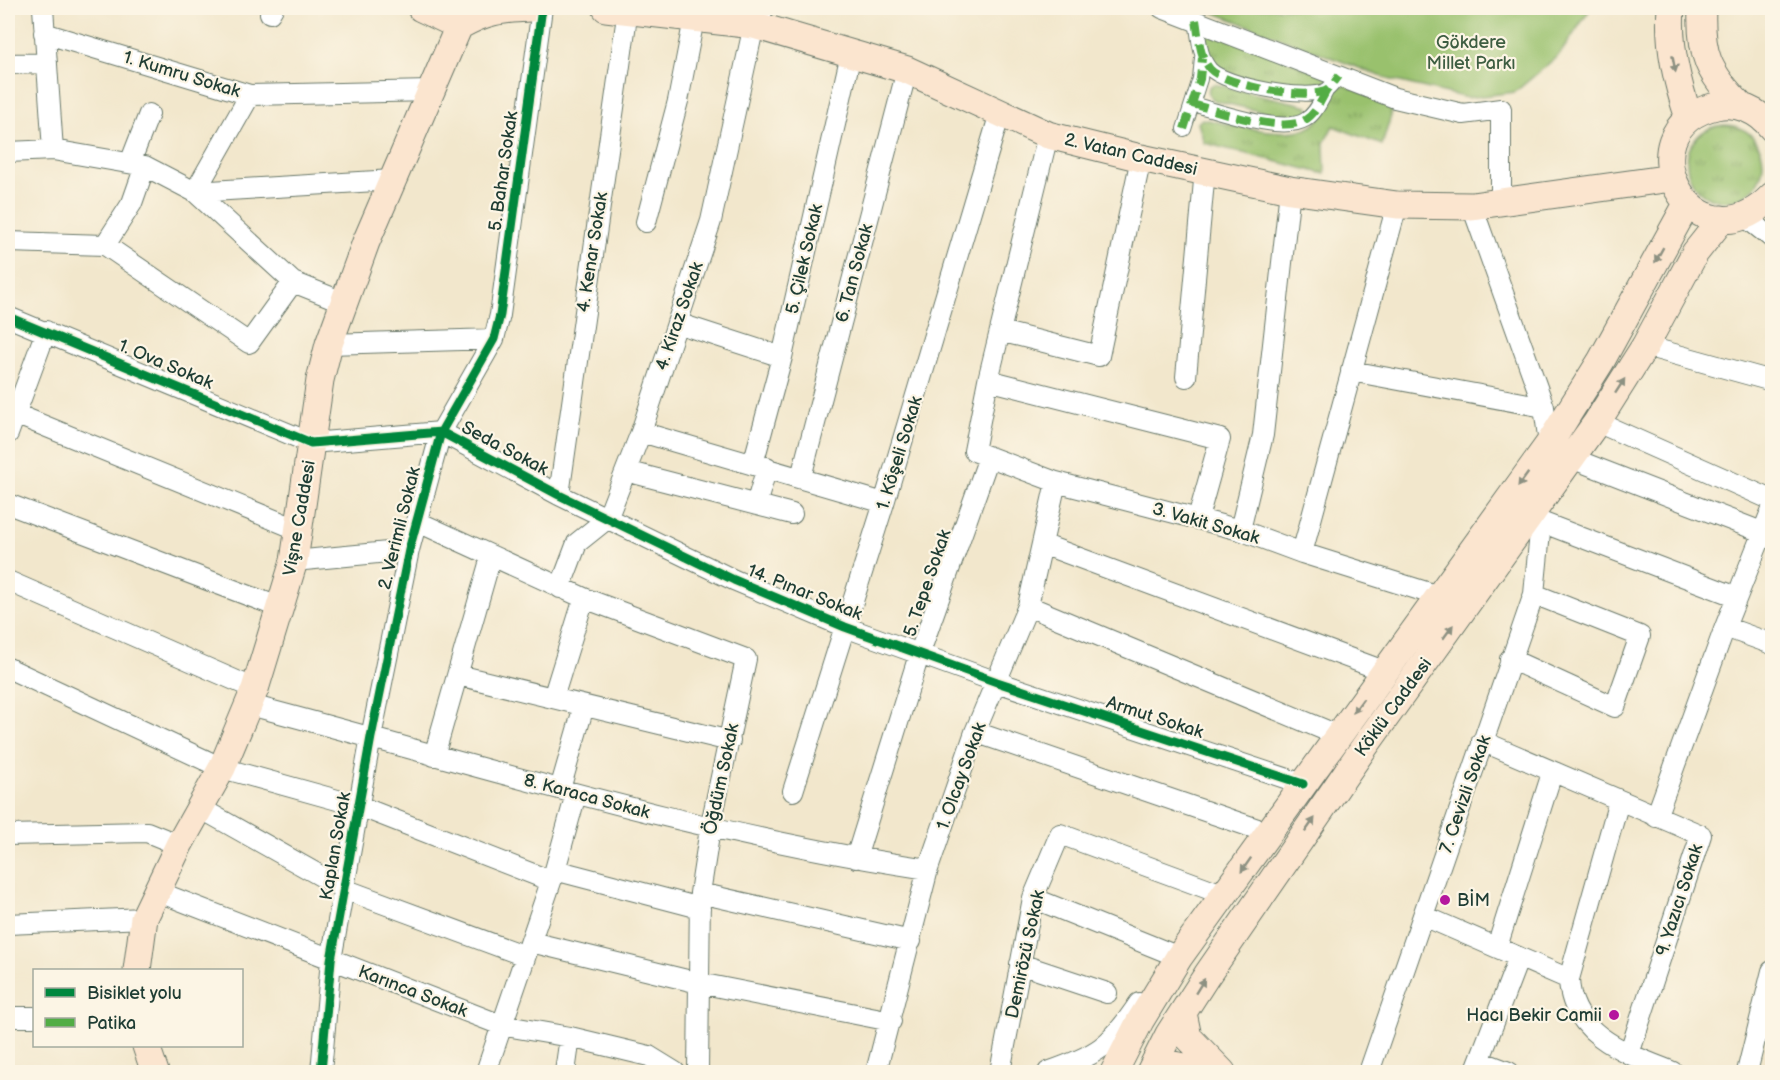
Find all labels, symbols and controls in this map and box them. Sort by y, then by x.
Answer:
park label: Gökdere Millet Parkı [1426,32,1516,74]
street label: 1. Kumru Sokak [121,47,243,102]
one-way arrow [1670,54,1679,73]
street label: 5. Bahar Sokak [485,110,522,232]
street label: 2. Vatan Caddesi [1062,129,1199,180]
street label: 4. Kenar Sokak [573,190,612,314]
street label: 5. Çilek Sokak [782,202,827,316]
street label: 6. Tan Sokak [831,221,878,325]
one-way arrow [1654,247,1664,264]
street label: 4. Kiraz Sokak [651,259,708,373]
street label: 1. Ova Sokak [115,335,216,394]
one-way arrow [1614,378,1625,394]
street label: 1. Köşeli Sokak [872,394,927,513]
street label: Seda Sokak [458,417,552,480]
street label: Vişne Caddesi [279,458,320,578]
street label: 2. Verimli Sokak [374,464,425,592]
one-way arrow [1517,472,1529,488]
street label: 3. Vakit Sokak [1150,498,1262,549]
street label: 5. Tepe Sokak [899,527,956,640]
street label: 14. Pınar Sokak [744,560,865,625]
one-way arrow [1441,624,1453,639]
street label: Köklü Caddesi [1351,654,1436,761]
street label: Armut Sokak [1104,692,1206,743]
one-way arrow [1353,698,1365,713]
street label: 1. Olcay Sokak [932,719,991,833]
street label: Öğdüm Sokak [698,721,744,837]
street label: 7. Cevizli Sokak [1435,732,1496,856]
street label: 8. Karaca Sokak [522,770,652,823]
street label: Kaplan Sokak [316,790,355,902]
one-way arrow [1304,817,1315,833]
street label: 9. Yazıcı Sokak [1651,841,1708,959]
one-way arrow [1240,857,1252,873]
street label: Demirözü Sokak [1002,888,1049,1020]
place label: BİM [1457,889,1490,911]
marker: BİM [1438,893,1452,907]
street label: Karınca Sokak [355,961,471,1022]
legend [33,969,243,1047]
one-way arrow [1195,978,1206,994]
text: Bisiklet yolu [87,983,182,1004]
place label: Hacı Bekir Camii [1466,1005,1602,1026]
marker: Hacı Bekir Camii [1607,1008,1621,1022]
text: Patika [87,1013,136,1034]

